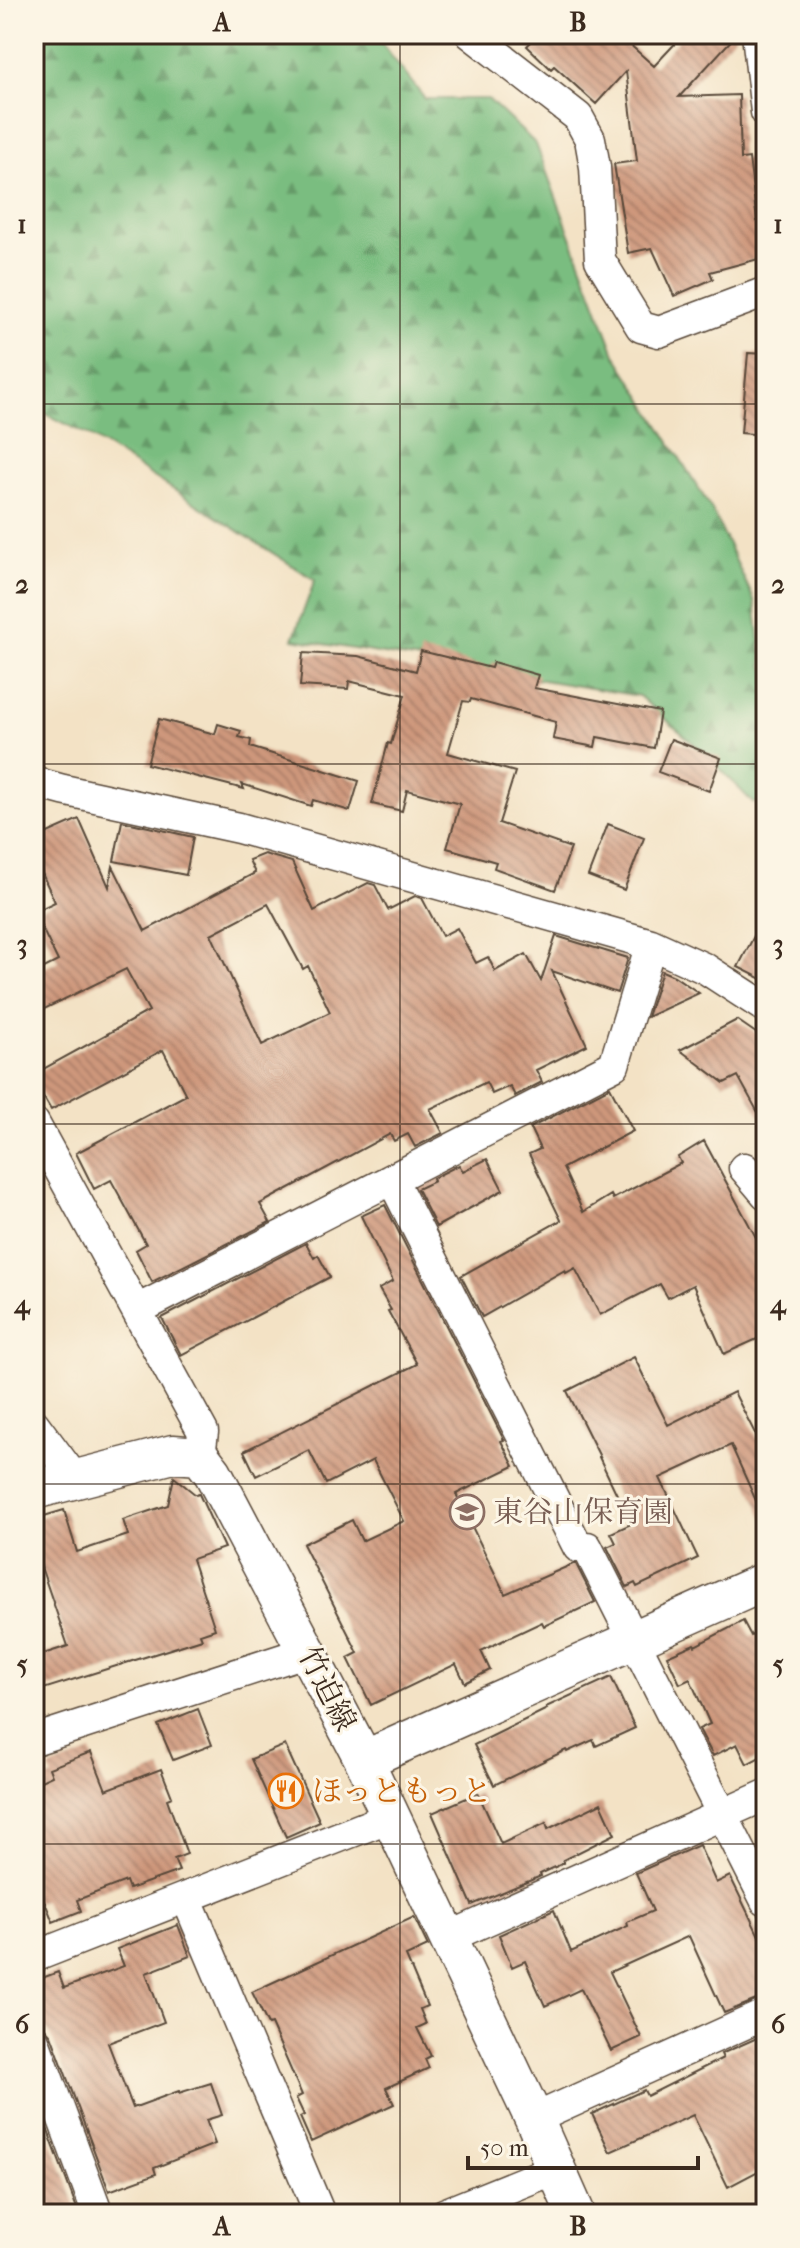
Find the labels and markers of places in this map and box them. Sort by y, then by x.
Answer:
school or university icon: 東谷山保育園 [448,1493,486,1531]
place label: 東谷山保育園 [493,1495,673,1530]
restaurant icon: ほっともっと [267,1772,305,1810]
place label: ほっともっと [312,1774,492,1809]

